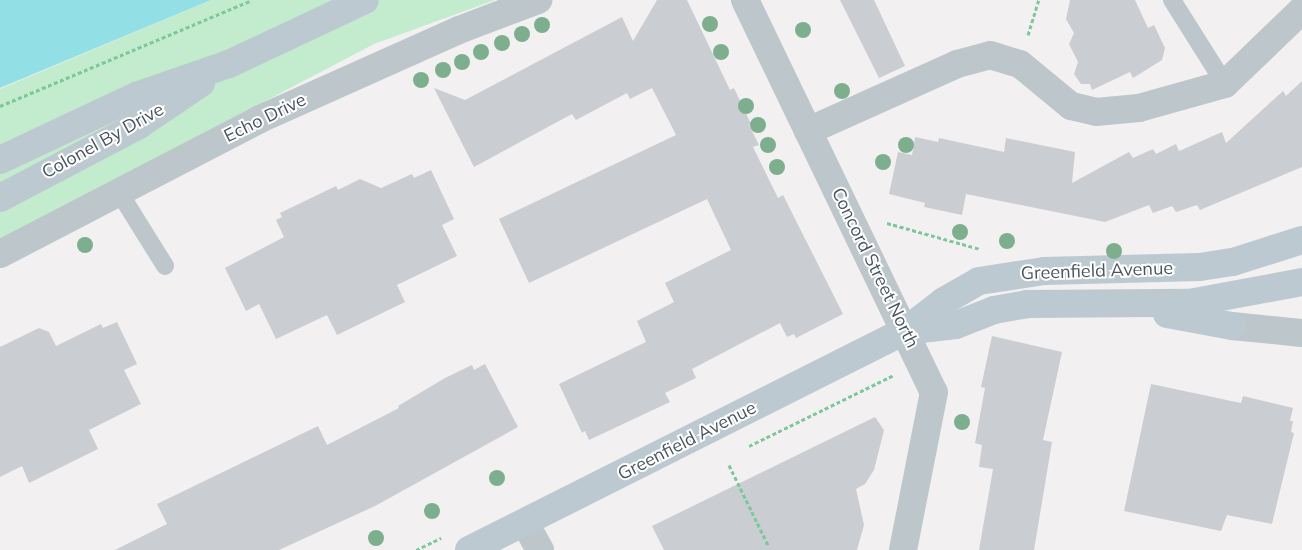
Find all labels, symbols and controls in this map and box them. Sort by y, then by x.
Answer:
street label: Echo Drive [221,89,309,147]
street label: Colonel By Drive [38,99,168,183]
street label: Concord Street North [827,184,923,352]
street label: Greenfield Avenue [1021,258,1173,284]
street label: Greenfield Avenue [614,397,760,485]

